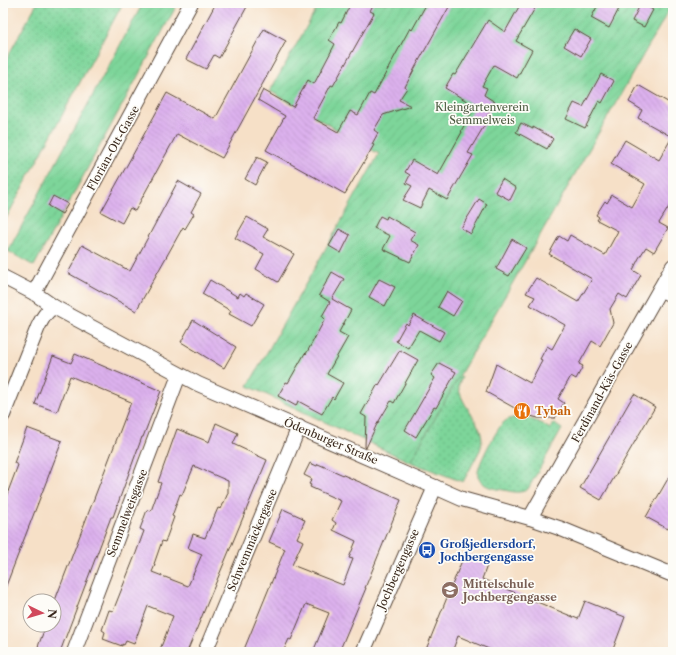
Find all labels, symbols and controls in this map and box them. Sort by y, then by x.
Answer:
park label: Kleingartenverein Semmelweis [435,100,529,127]
street label: Florian-Ott-Gasse [84,103,142,193]
street label: Ferdinand-Käs-Gasse [568,339,636,445]
restaurant icon: Tybah [512,401,532,421]
place label: Tybah [535,404,572,418]
street label: Ödenburger Straße [282,414,381,467]
street label: Semmelweisgasse [104,467,150,559]
street label: Schwemmäckergasse [224,487,280,593]
street label: Jochbergengasse [373,527,422,613]
place label: Großjedlersdorf, Jochbergengasse [438,537,535,564]
bus stop icon: Großjedlersdorf, Jochbergengasse [417,540,437,560]
place label: Mittelschule Jochbergengasse [461,577,557,604]
school or university icon: Mittelschule Jochbergengasse [440,580,460,600]
north arrow [22,593,62,633]
text: N [45,608,59,620]

